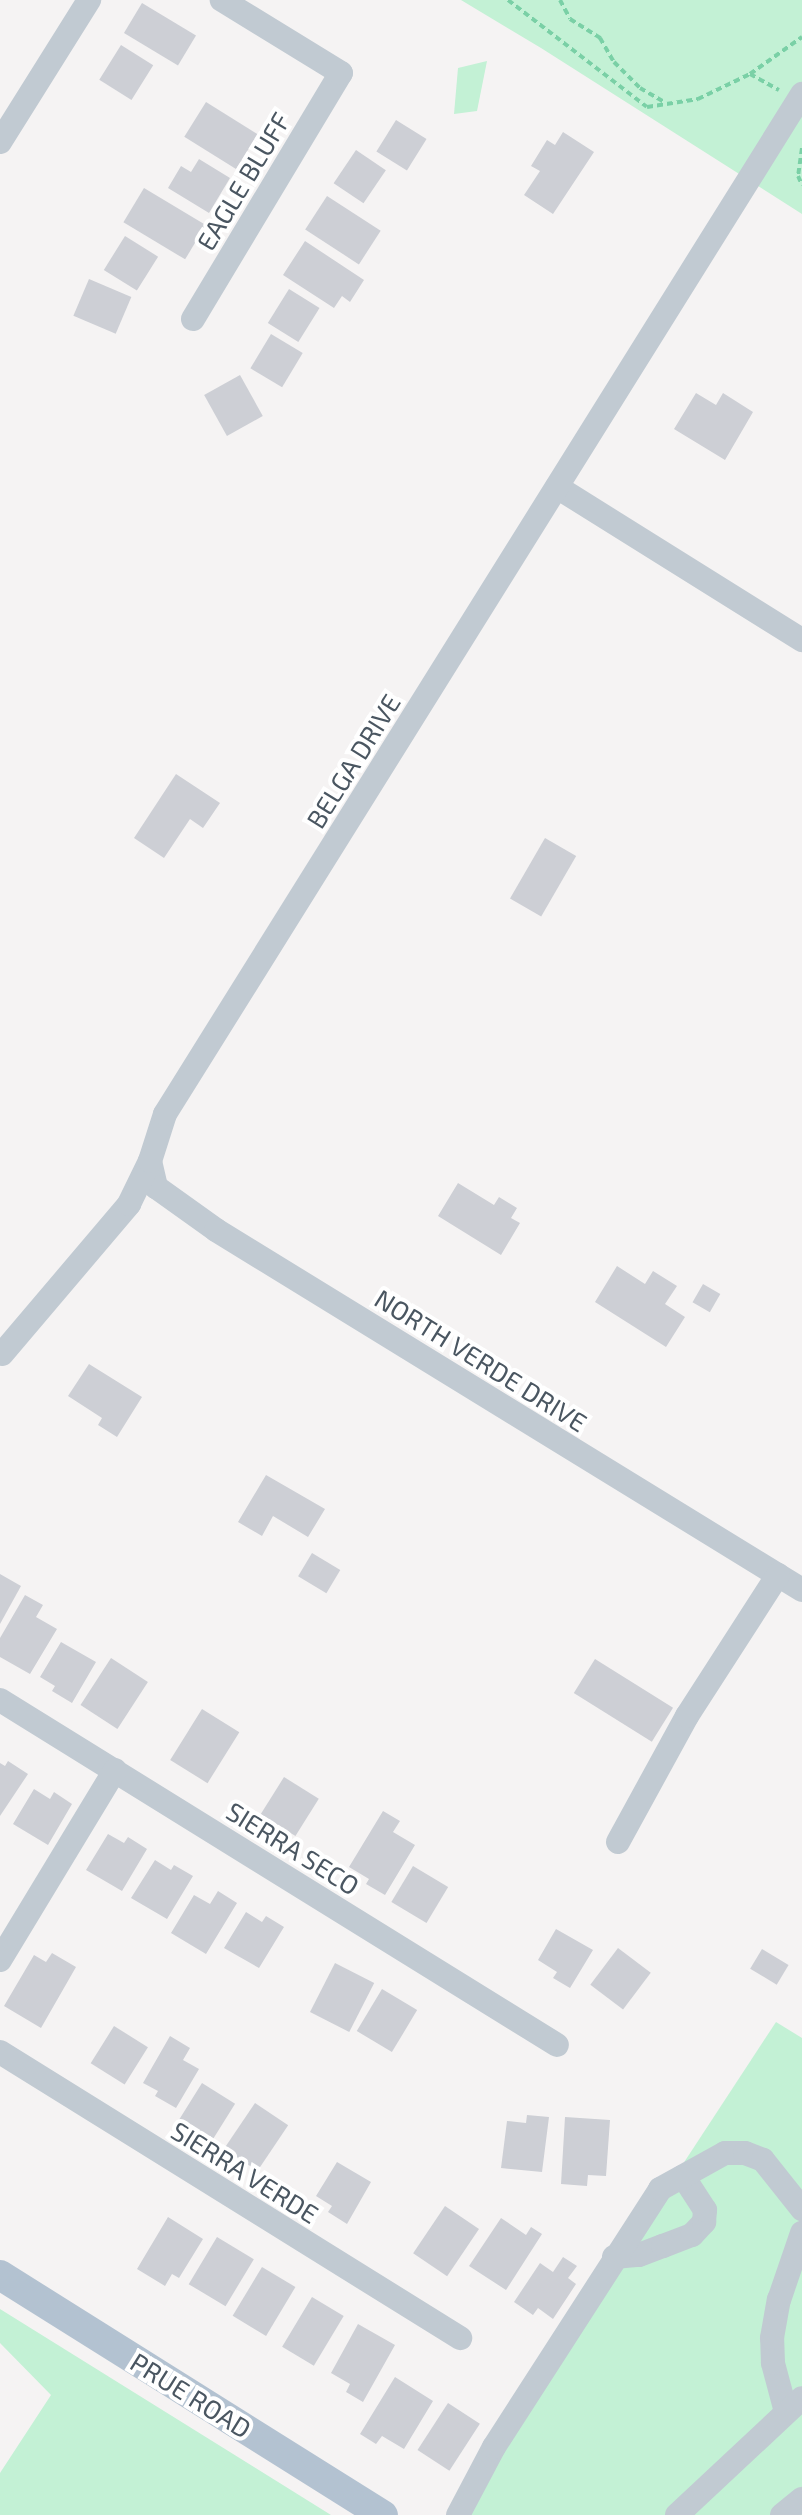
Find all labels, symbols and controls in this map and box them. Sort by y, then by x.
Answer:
street label: EAGLE BLUFF [190,107,296,255]
street label: BELGA DRIVE [299,688,407,834]
street label: NORTH VERDE DRIVE [369,1282,593,1438]
street label: SIERRA SECO [221,1795,365,1901]
street label: SIERRA VERDE [165,2114,325,2230]
street label: PRUE ROAD [125,2346,257,2444]

